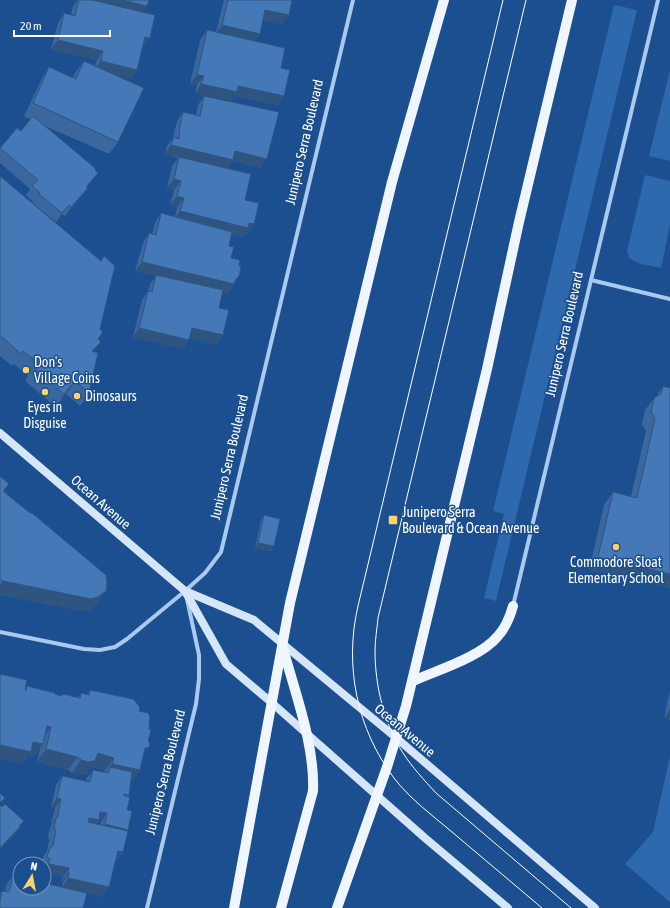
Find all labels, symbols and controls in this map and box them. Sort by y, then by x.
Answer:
scale bar [14,12,110,38]
text: 20 m [20,19,42,33]
street label: Junipero Serra Boulevard [282,78,326,206]
street label: Junipero Serra Boulevard [542,270,586,398]
place label: Don's Village Coins [34,354,100,386]
marker: Don's Village Coins [21,365,31,375]
marker: Eyes in Disguise [40,387,50,397]
place label: Dinosaurs [85,388,137,404]
marker: Dinosaurs [72,391,82,401]
street label: Junipero Serra Boulevard [207,393,251,521]
place label: Eyes in Disguise [23,399,67,431]
street label: Ocean Avenue [68,472,134,532]
place label: Junipero Serra Boulevard & Ocean Avenue [402,504,539,536]
marker: Junipero Serra Boulevard & Ocean Avenue [387,514,399,526]
marker: Commodore Sloat Elementary School [611,542,621,552]
place label: Commodore Sloat Elementary School [568,554,664,586]
street label: Ocean Avenue [372,700,438,760]
street label: Junipero Serra Boulevard [142,708,188,836]
north arrow [12,856,52,896]
text: N [30,860,38,873]

